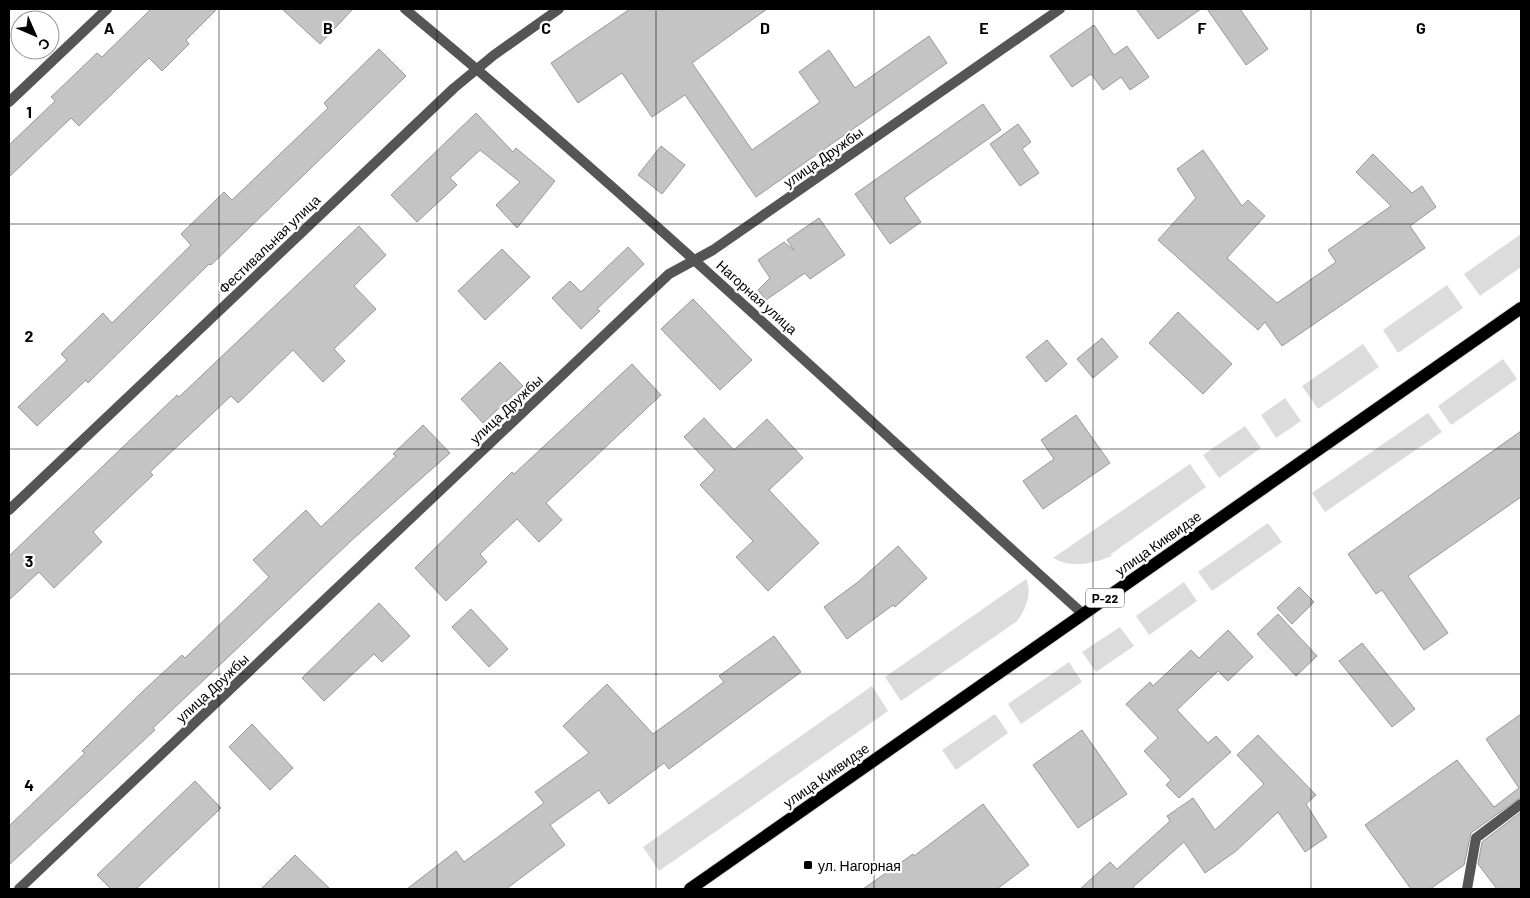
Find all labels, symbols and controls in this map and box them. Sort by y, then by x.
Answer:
north arrow [10,10,60,60]
text: A [104,18,115,37]
text: B [323,18,333,37]
text: C [541,18,551,37]
text: D [760,18,770,37]
text: E [979,18,989,37]
text: F [1198,18,1207,37]
text: G [1416,18,1426,37]
text: С [35,35,54,54]
text: 1 [26,102,32,121]
street label: улица Дружбы [780,123,866,191]
street label: Фестивальная улица [215,191,323,297]
street label: Нагорная улица [713,256,801,338]
text: 2 [25,326,34,345]
street label: улица Дружбы [466,371,546,447]
street label: улица Киквидзе [1112,507,1204,579]
text: 3 [25,551,33,570]
road number: Р-22 [1086,588,1124,608]
street label: улица Дружбы [172,650,252,726]
street label: улица Киквидзе [780,739,872,811]
text: 4 [24,775,34,794]
place label: ул. Нагорная [818,857,901,874]
marker: ул. Нагорная [802,859,814,871]

